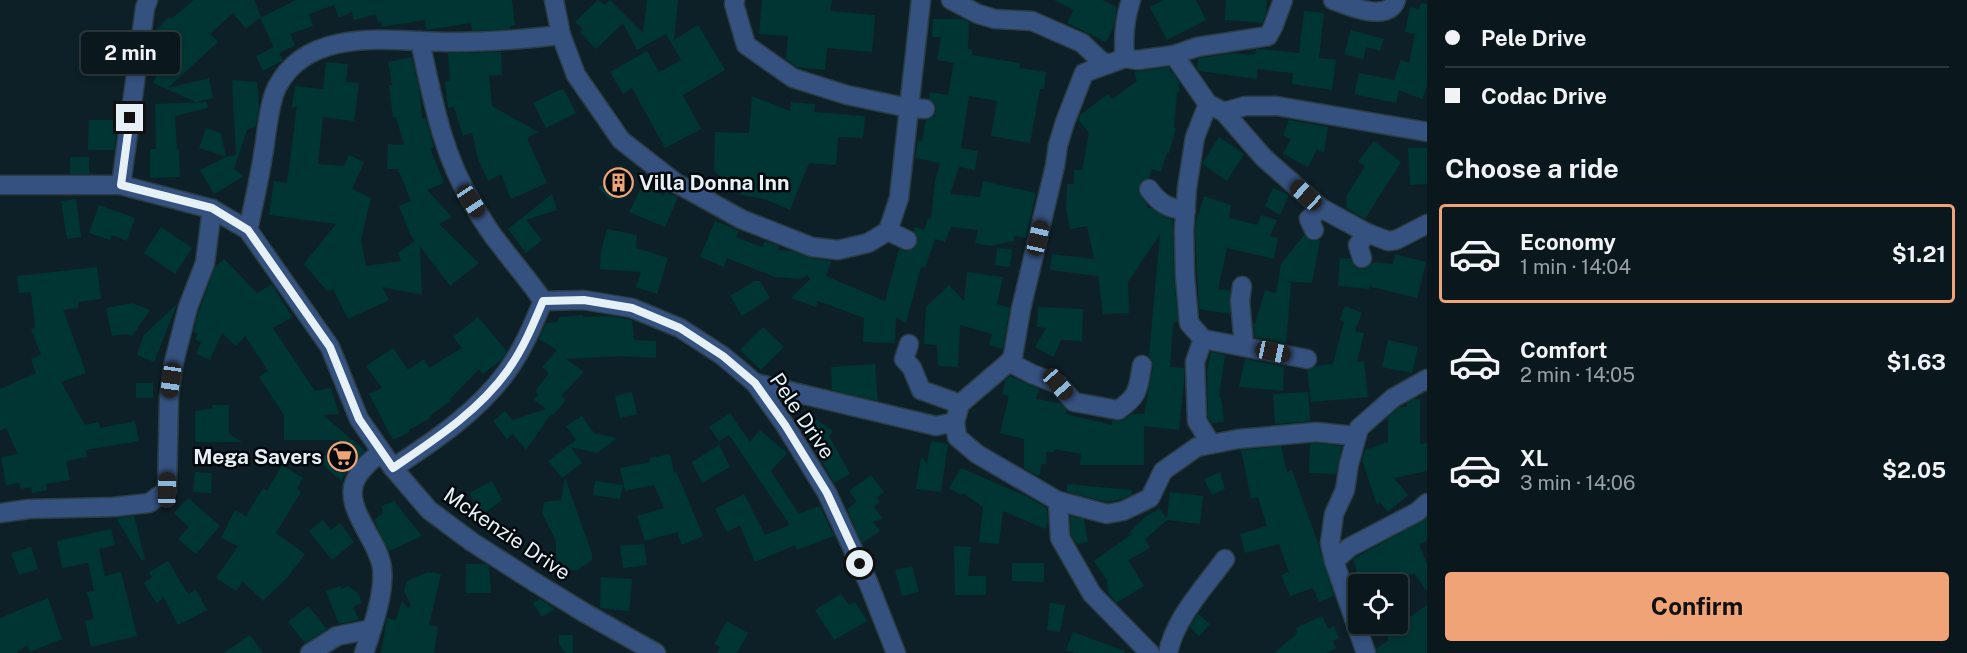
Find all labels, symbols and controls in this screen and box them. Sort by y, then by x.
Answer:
text: Pele Drive [1481,25,1586,51]
callout: 2 min [80,31,180,73]
text: 2 min [104,41,157,65]
text: Codac Drive [1481,83,1607,109]
route end [116,104,143,131]
text: Choose a ride [1445,152,1619,184]
building icon: Villa Donna Inn [602,167,634,199]
place label: Villa Donna Inn [639,170,790,195]
car [1287,176,1325,214]
car [453,181,489,221]
car [1025,218,1051,258]
icon: car [1448,227,1502,281]
text: Economy [1520,229,1616,255]
text: $1.21 [1892,241,1946,267]
text: 1 min · 14:04 [1520,255,1631,279]
icon: car [1448,335,1502,389]
text: Comfort [1520,337,1607,363]
car [1254,339,1292,365]
text: $1.63 [1887,349,1946,375]
car [160,361,182,399]
text: 2 min · 14:05 [1520,363,1635,387]
car [1039,365,1077,403]
street label: Pele Drive [765,368,840,463]
supermarket icon: Mega Savers [327,441,359,473]
icon: car [1448,443,1502,497]
place label: Mega Savers [193,444,322,469]
text: XL [1520,445,1548,471]
text: $2.05 [1882,457,1946,483]
text: 3 min · 14:06 [1520,471,1635,495]
car [158,472,176,508]
street label: Mckenzie Drive [439,482,575,585]
route start [846,550,873,577]
button: Confirm [1445,572,1949,641]
map controls [1348,574,1408,634]
button: locate [1348,574,1408,634]

